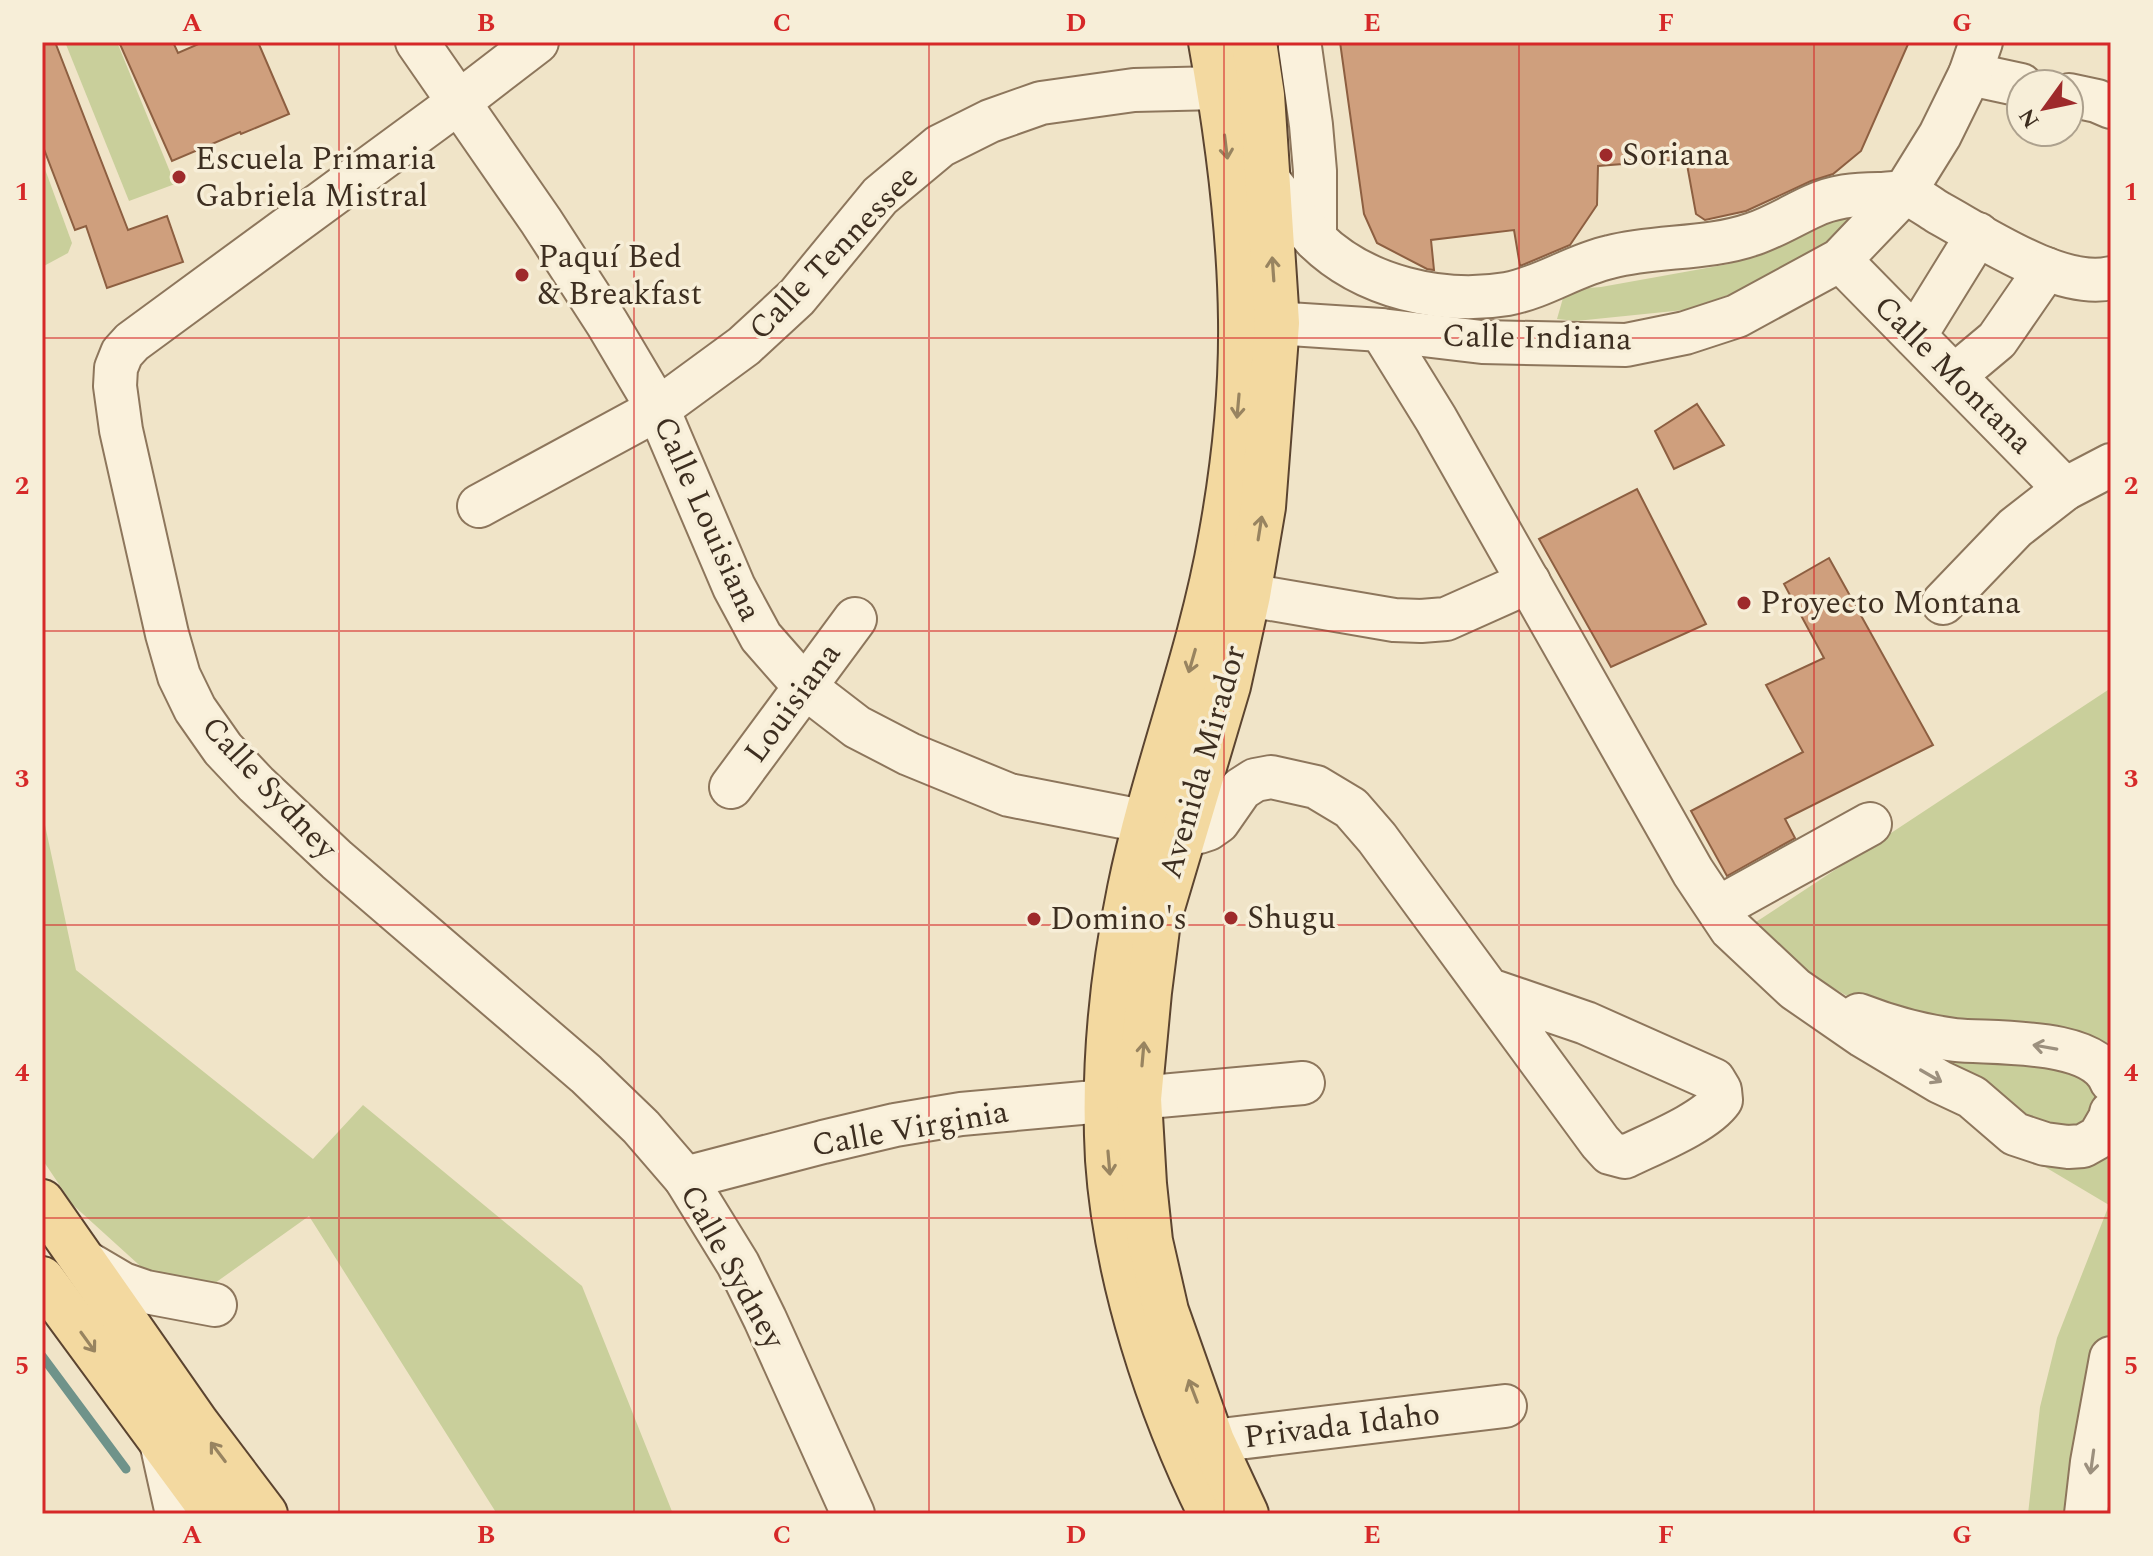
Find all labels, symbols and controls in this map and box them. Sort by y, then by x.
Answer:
text: A [182,3,202,43]
text: B [477,3,495,43]
text: C [773,3,791,43]
text: D [1066,3,1086,43]
text: E [1363,3,1381,43]
text: F [1658,3,1674,43]
text: G [1952,3,1972,43]
north arrow [2005,68,2085,148]
text: N [2011,102,2048,135]
place label: Soriana [1622,131,1730,180]
one-way arrow [1219,134,1234,159]
place label: Escuela Primaria Gabriela Mistral [195,135,436,221]
marker: Soriana [1597,146,1615,164]
street label: Calle Tennessee [737,154,931,352]
marker: Escuela Primaria Gabriela Mistral [170,168,188,186]
text: 1 [15,172,29,212]
text: 1 [2124,172,2138,212]
place label: Paquí Bed & Breakfast [538,233,702,319]
one-way arrow [1265,256,1280,283]
marker: Paquí Bed & Breakfast [513,266,531,284]
street label: Calle Montana [1862,284,2044,466]
street label: Calle Indiana [1442,312,1633,364]
one-way arrow [1230,392,1245,419]
street label: Calle Louisiana [640,408,774,630]
text: 2 [15,466,29,506]
text: 2 [2124,466,2138,506]
one-way arrow [1253,516,1268,542]
place label: Proyecto Montana [1760,579,2021,628]
marker: Proyecto Montana [1735,594,1753,612]
street label: Louisiana [732,632,854,774]
street label: Avenida Mirador [1146,639,1260,885]
one-way arrow [1183,648,1198,674]
street label: Calle Sydney [189,705,350,872]
text: 3 [15,759,29,799]
text: 3 [2124,759,2138,799]
place label: Shugu [1247,894,1336,943]
place label: Domino's [1050,895,1187,944]
marker: Shugu [1222,909,1240,927]
marker: Domino's [1025,910,1043,928]
one-way arrow [2033,1039,2059,1054]
one-way arrow [1136,1041,1151,1068]
text: 4 [15,1053,30,1093]
text: 4 [2124,1053,2139,1093]
one-way arrow [1919,1068,1942,1084]
street label: Calle Virginia [808,1088,1013,1170]
one-way arrow [1102,1150,1117,1176]
street label: Calle Sydney [667,1176,798,1360]
one-way arrow [79,1331,96,1352]
text: 5 [15,1346,29,1386]
text: 5 [2124,1346,2138,1386]
one-way arrow [1185,1379,1199,1404]
street label: Privada Idaho [1241,1390,1443,1462]
one-way arrow [209,1442,226,1463]
one-way arrow [2084,1449,2099,1474]
text: A [182,1515,202,1555]
text: B [477,1515,495,1555]
text: C [773,1515,791,1555]
text: D [1066,1515,1086,1555]
text: E [1363,1515,1381,1555]
text: F [1658,1515,1674,1555]
text: G [1952,1515,1972,1555]

